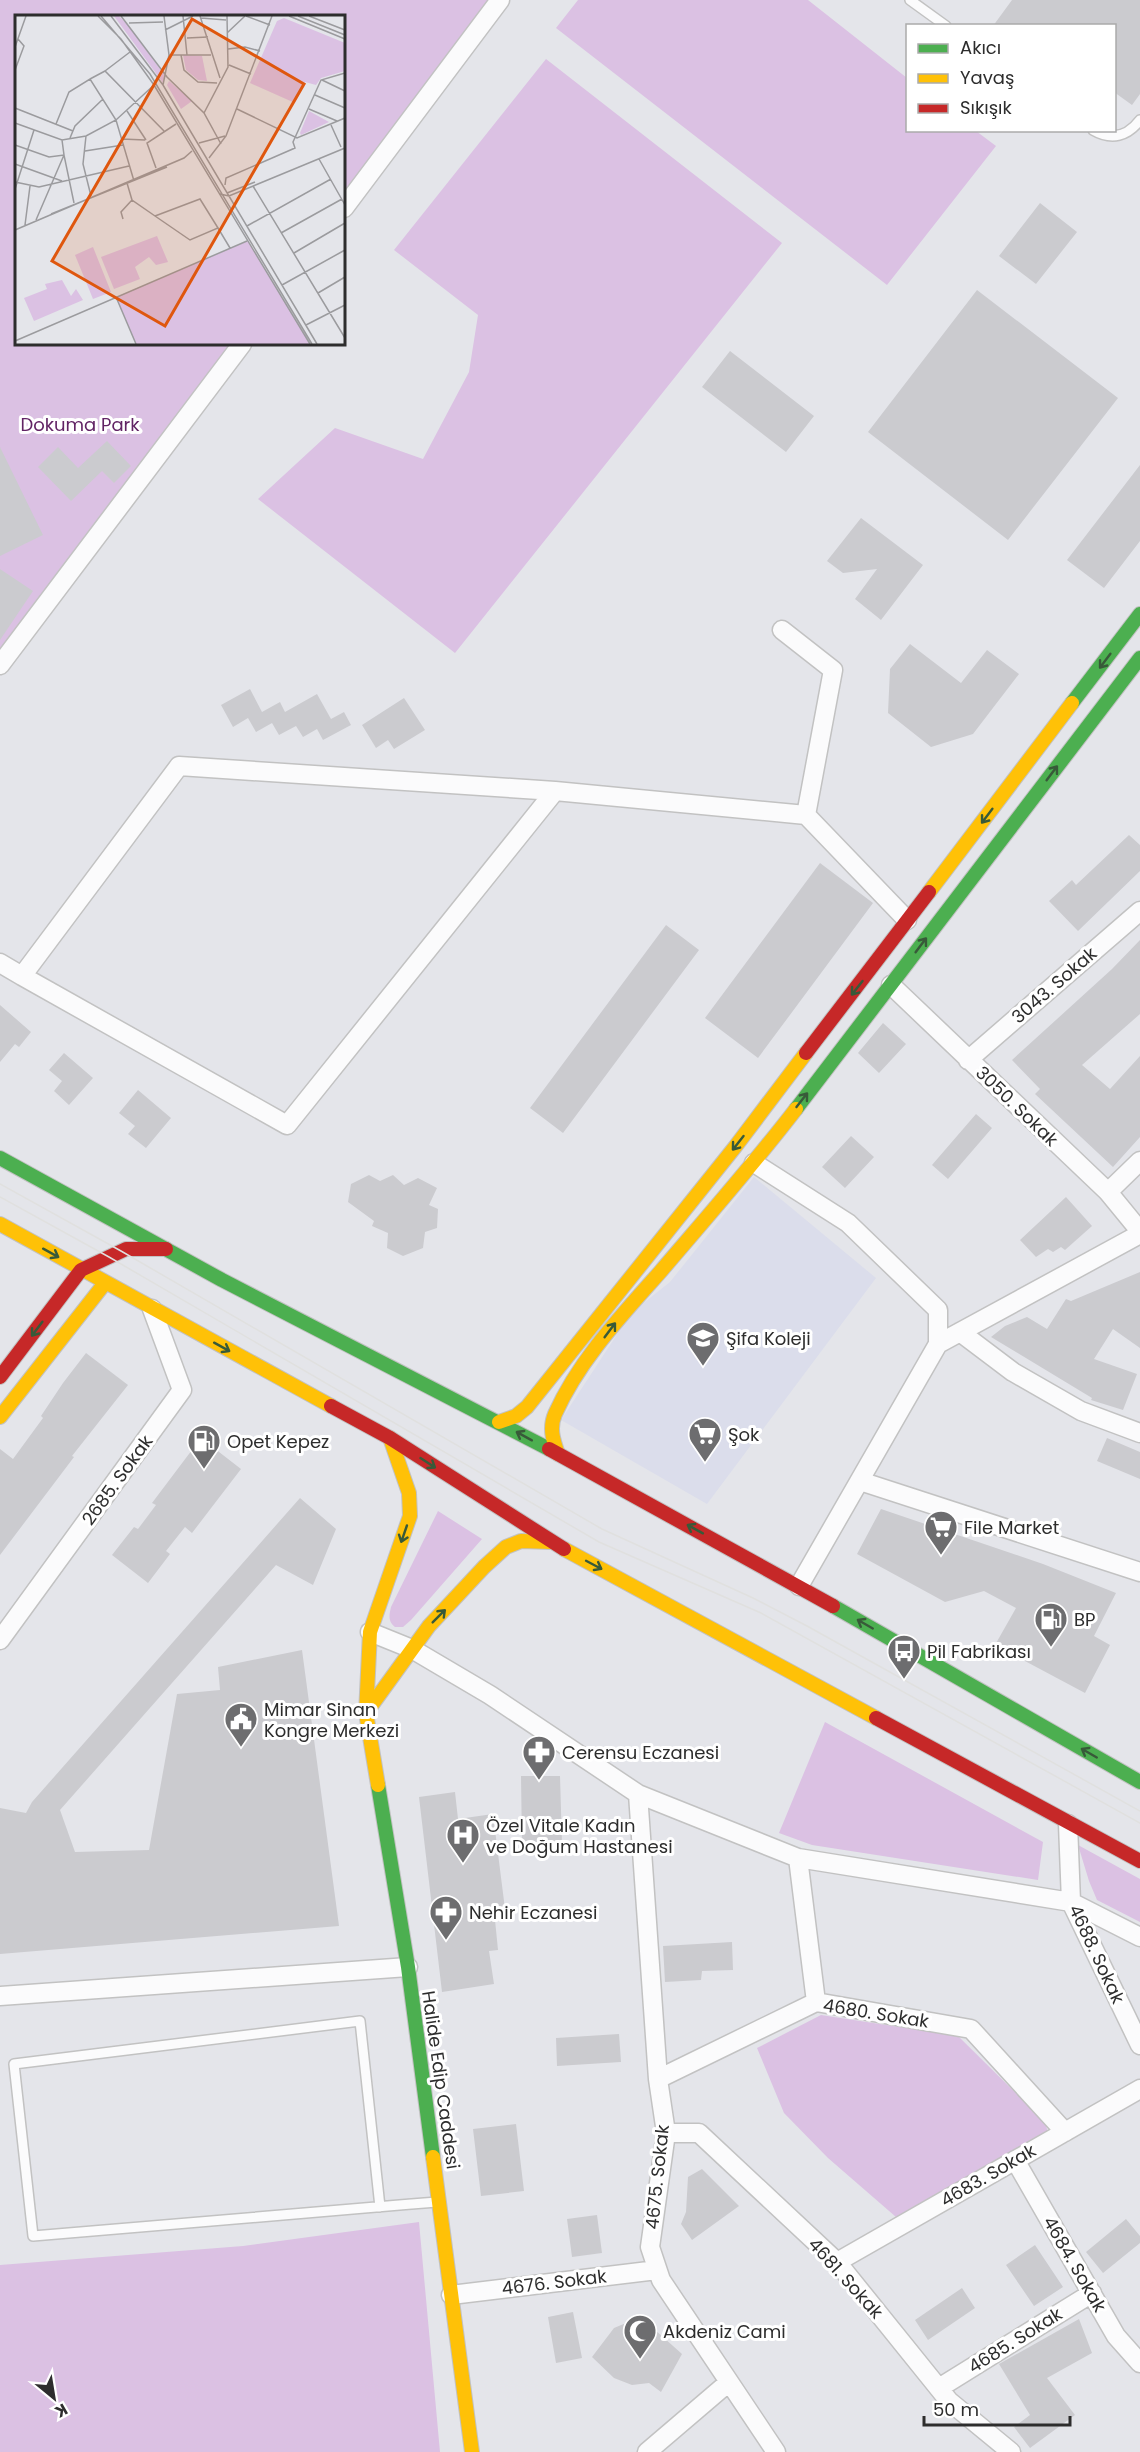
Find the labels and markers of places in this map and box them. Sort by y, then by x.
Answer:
school or university icon: Şifa Koleji [685,1320,721,1367]
place label: Şifa Koleji [726,1326,811,1351]
supermarket icon: Şok [687,1416,723,1463]
place label: Şok [728,1422,760,1447]
fuel station icon: Opet Kepez [186,1423,222,1470]
place label: Opet Kepez [227,1429,329,1454]
supermarket icon: File Market [923,1509,959,1556]
place label: File Market [964,1515,1059,1540]
fuel station icon: BP [1033,1601,1069,1648]
place label: BP [1074,1607,1095,1632]
bus stop icon: Pil Fabrikası [886,1633,922,1680]
place label: Pil Fabrikası [927,1639,1031,1664]
place label: Mimar Sinan Kongre Merkezi [264,1697,399,1743]
public building icon: Mimar Sinan Kongre Merkezi [223,1701,259,1748]
pharmacy icon: Cerensu Eczanesi [521,1734,557,1781]
place label: Cerensu Eczanesi [562,1740,719,1765]
place label: Özel Vitale Kadın ve Doğum Hastanesi [486,1813,673,1859]
hospital icon: Özel Vitale Kadın ve Doğum Hastanesi [445,1817,481,1864]
pharmacy icon: Nehir Eczanesi [428,1894,464,1941]
place label: Nehir Eczanesi [469,1900,597,1925]
mosque icon: Akdeniz Cami [622,2313,658,2360]
place label: Akdeniz Cami [663,2319,786,2344]

